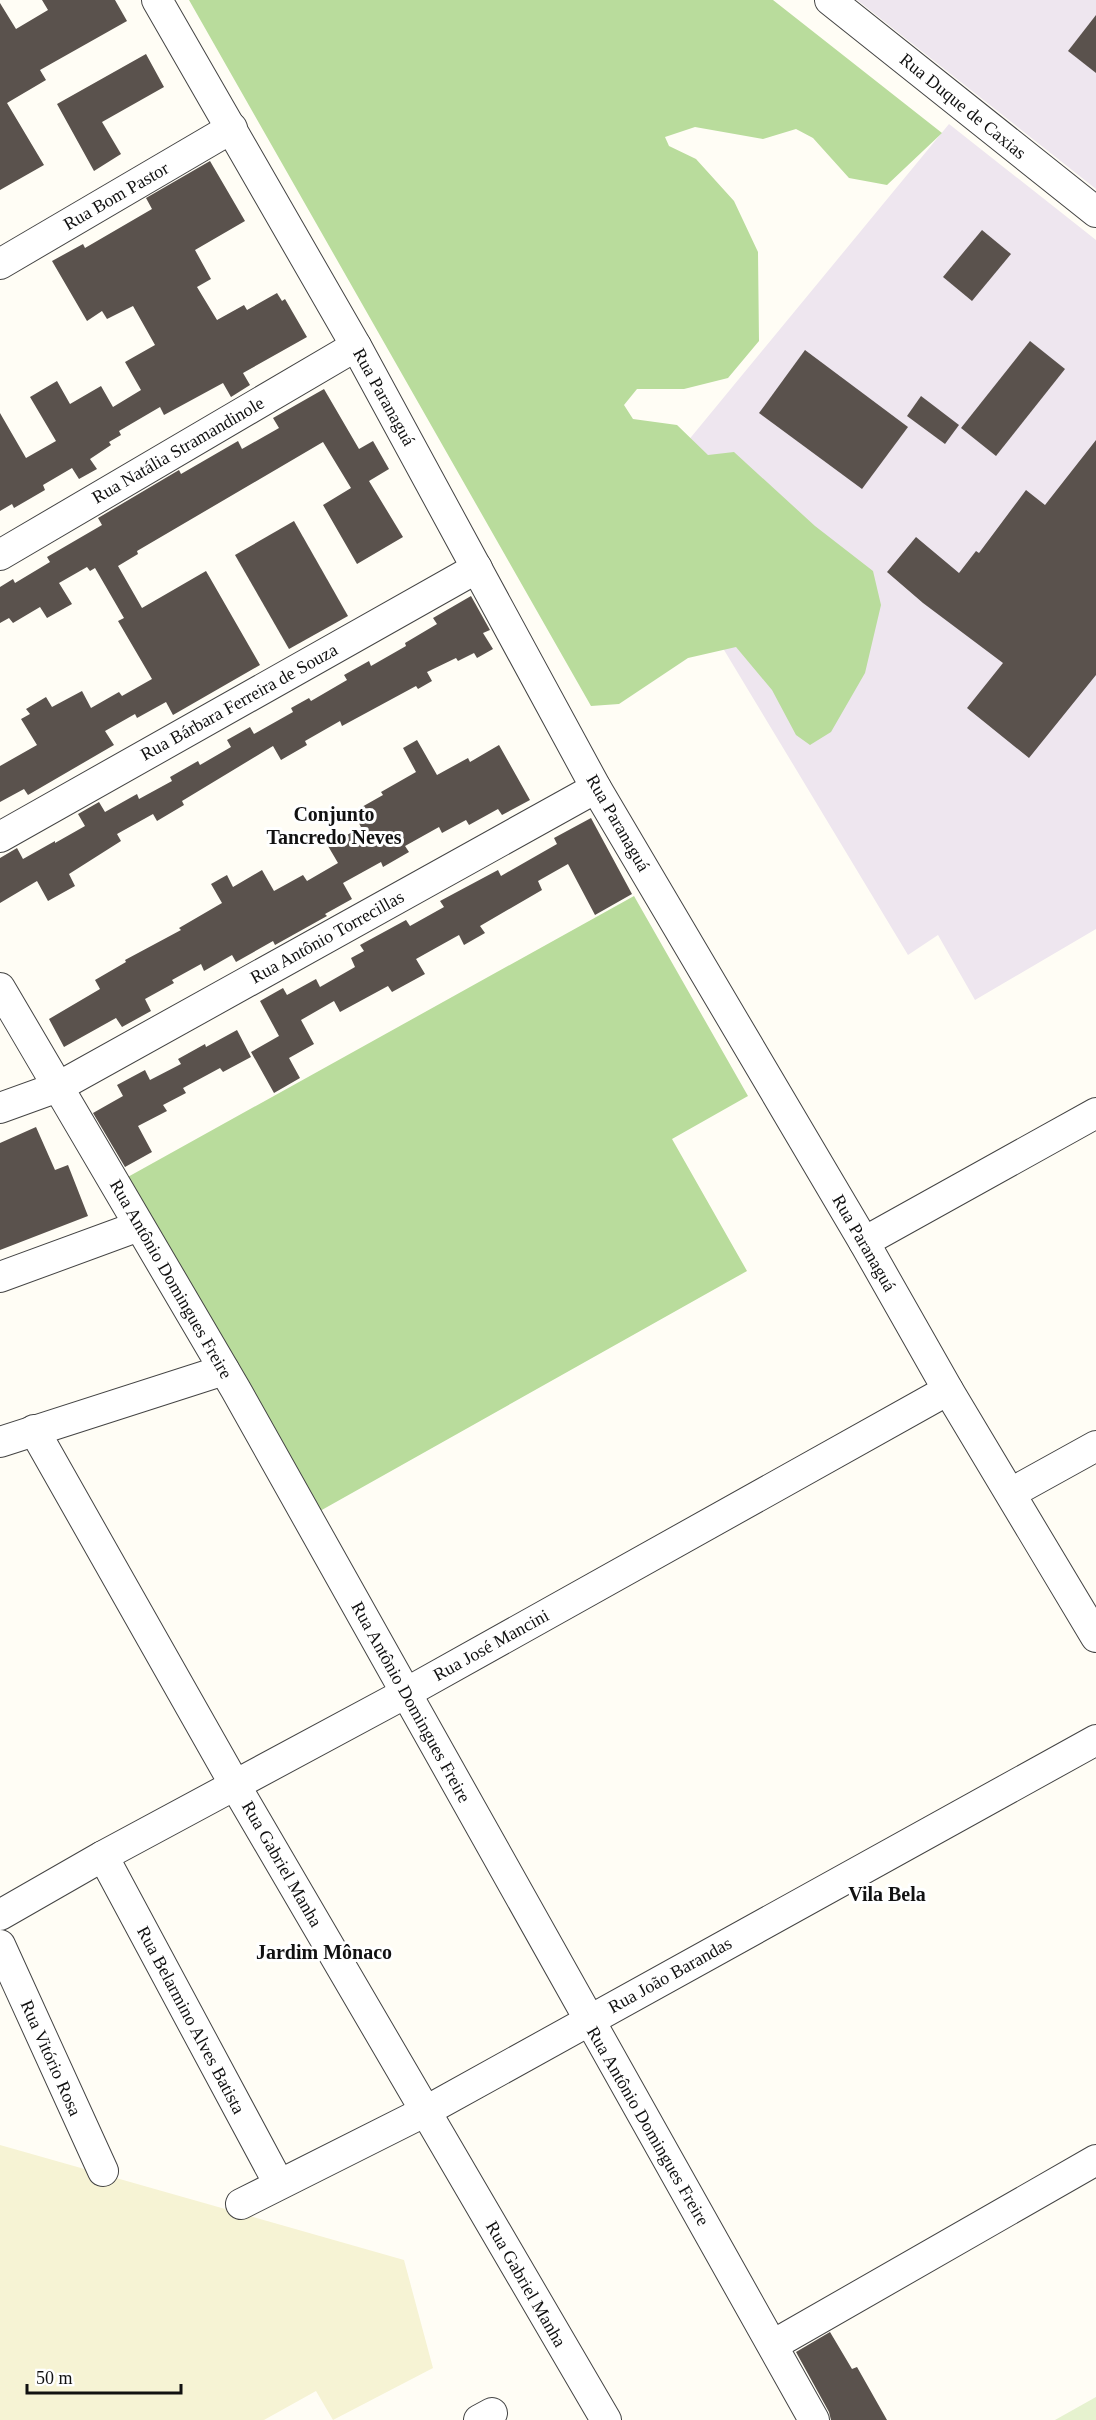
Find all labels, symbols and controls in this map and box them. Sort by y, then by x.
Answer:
street label: Rua Duque de Caxias [896,49,1030,163]
street label: Rua Bom Pastor [60,158,172,234]
street label: Rua Paranaguá [349,345,419,449]
street label: Rua Natália Stramandinole [89,393,267,507]
street label: Rua Bárbara Ferreira de Souza [137,639,341,765]
street label: Rua Paranaguá [582,771,654,875]
district label: Conjunto Tancredo Neves [267,803,402,848]
street label: Rua Antônio Torrecillas [247,886,407,988]
street label: Rua Antônio Domingues Freire [106,1176,236,1382]
street label: Rua Paranaguá [828,1191,900,1295]
street label: Rua Antônio Domingues Freire [347,1598,475,1806]
street label: Rua José Mancini [430,1605,552,1685]
street label: Rua Gabriel Manha [238,1798,326,1930]
district label: Vila Bela [848,1883,926,1905]
street label: Rua Belarmino Alves Batista [133,1923,249,2117]
street label: Rua João Barandas [605,1933,735,2017]
district label: Jardim Mônaco [256,1941,392,1963]
street label: Rua Vitório Rosa [17,1997,85,2119]
street label: Rua Antônio Domingues Freire [583,2023,713,2229]
street label: Rua Gabriel Manha [482,2218,570,2350]
scale bar [27,2357,182,2395]
text: 50 m [36,2368,73,2388]

